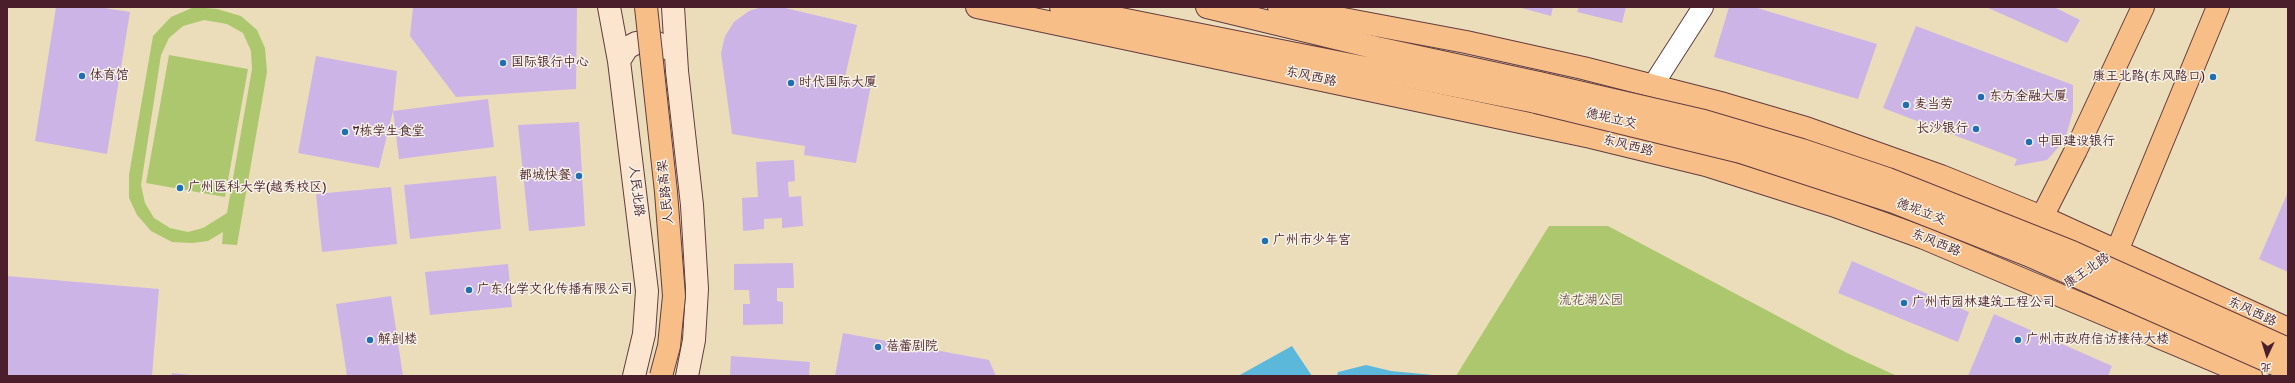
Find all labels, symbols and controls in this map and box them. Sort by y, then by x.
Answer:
place label: 国际银行中心 [511,55,589,71]
marker: 国际银行中心 [498,58,508,68]
street label: 东风西路 [1284,64,1338,90]
place label: 体育馆 [90,68,129,84]
place label: 康王北路(东风路口) [2093,69,2205,85]
marker: 体育馆 [77,71,87,81]
marker: 康王北路(东风路口) [2208,72,2218,82]
place label: 时代国际大厦 [799,75,877,91]
marker: 时代国际大厦 [786,78,796,88]
place label: 东方金融大厦 [1989,89,2067,105]
marker: 东方金融大厦 [1976,92,1986,102]
place label: 麦当劳 [1914,97,1953,113]
marker: 麦当劳 [1901,100,1911,110]
street label: 德坭立交 [1584,106,1638,132]
place label: 长沙银行 [1916,121,1968,137]
place label: 7栋学生食堂 [353,124,424,140]
marker: 长沙银行 [1971,124,1981,134]
marker: 7栋学生食堂 [340,127,350,137]
street label: 东风西路 [1601,132,1655,160]
place label: 中国建设银行 [2037,134,2115,150]
marker: 中国建设银行 [2024,137,2034,147]
street label: 人民路高架 [655,159,677,225]
street label: 人民北路 [625,164,647,218]
place label: 都城快餐 [519,168,571,184]
marker: 都城快餐 [574,171,584,181]
place label: 广州医科大学(越秀校区) [188,180,326,196]
marker: 广州医科大学(越秀校区) [175,183,185,193]
street label: 德坭立交 [1894,195,1948,229]
street label: 东风西路 [1909,226,1963,260]
place label: 广州市少年宫 [1273,233,1351,249]
marker: 广州市少年宫 [1260,236,1270,246]
street label: 康王北路 [2061,250,2113,292]
place label: 广东化学文化传播有限公司 [477,282,633,298]
marker: 广东化学文化传播有限公司 [464,285,474,295]
park label: 流花湖公园 [1559,293,1623,309]
street label: 东风西路 [2225,294,2279,330]
place label: 广州市园林建筑工程公司 [1912,295,2055,311]
marker: 广州市园林建筑工程公司 [1899,298,1909,308]
place label: 解剖楼 [378,332,417,348]
place label: 广州市政府信访接待大楼 [2026,332,2169,348]
marker: 解剖楼 [365,335,375,345]
marker: 广州市政府信访接待大楼 [2013,335,2023,345]
north arrow [2247,335,2287,375]
place label: 蓓蕾剧院 [886,339,938,355]
marker: 蓓蕾剧院 [873,342,883,352]
text: 北 [2260,361,2272,374]

